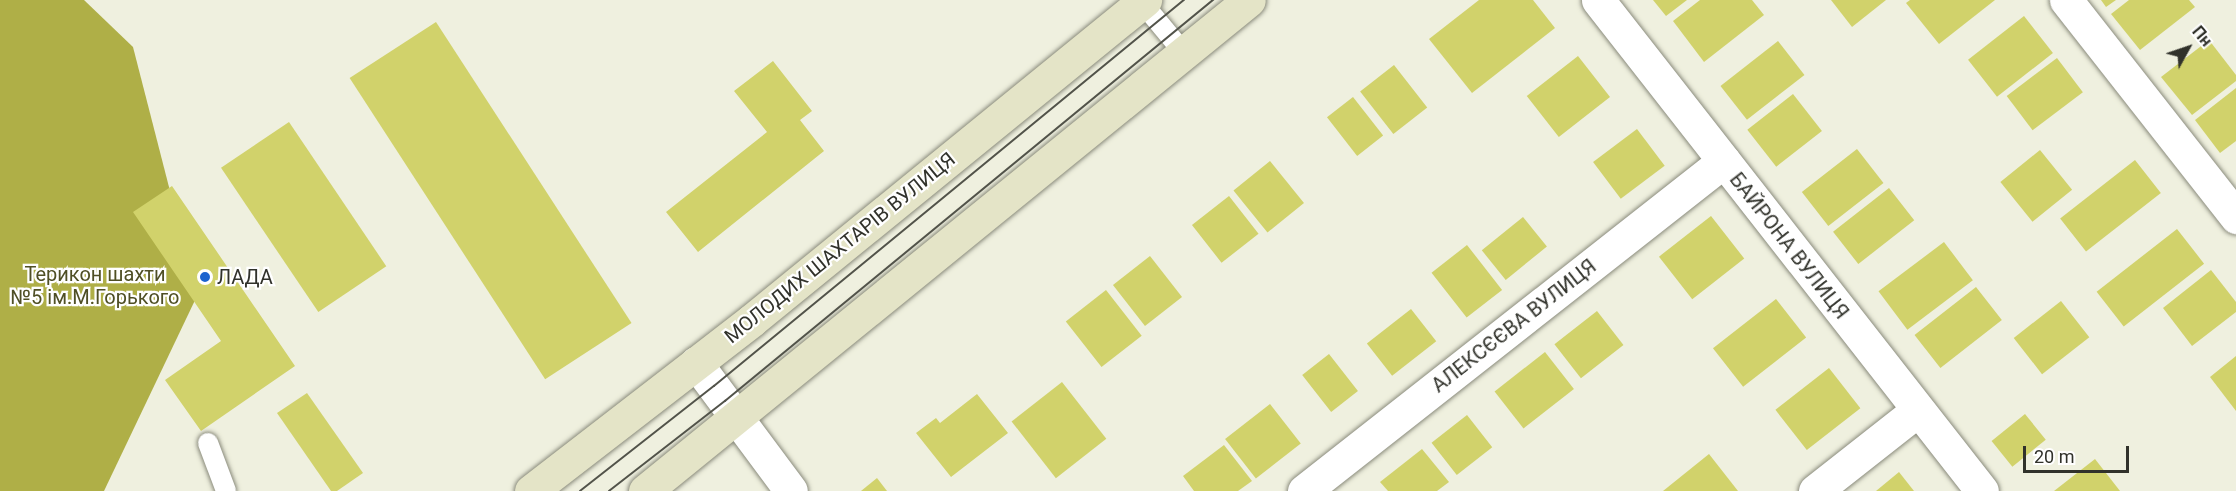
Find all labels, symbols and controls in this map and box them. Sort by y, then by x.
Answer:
north arrow [2158,18,2218,78]
text: Пн [2188,22,2216,50]
street label: МОЛОДИХ ШАХТАРІВ ВУЛИЦЯ [720,147,960,349]
street label: БАЙРОНА ВУЛИЦЯ [1724,168,1854,324]
street label: АЛЕКСЄЄВА ВУЛИЦЯ [1427,254,1601,398]
park label: Терикон шахти №5 ім.М.Горького [11,263,179,310]
place label: ЛАДА [217,265,273,289]
marker: ЛАДА [198,270,212,284]
scale bar [2026,434,2132,472]
text: 20 m [2034,446,2074,467]

